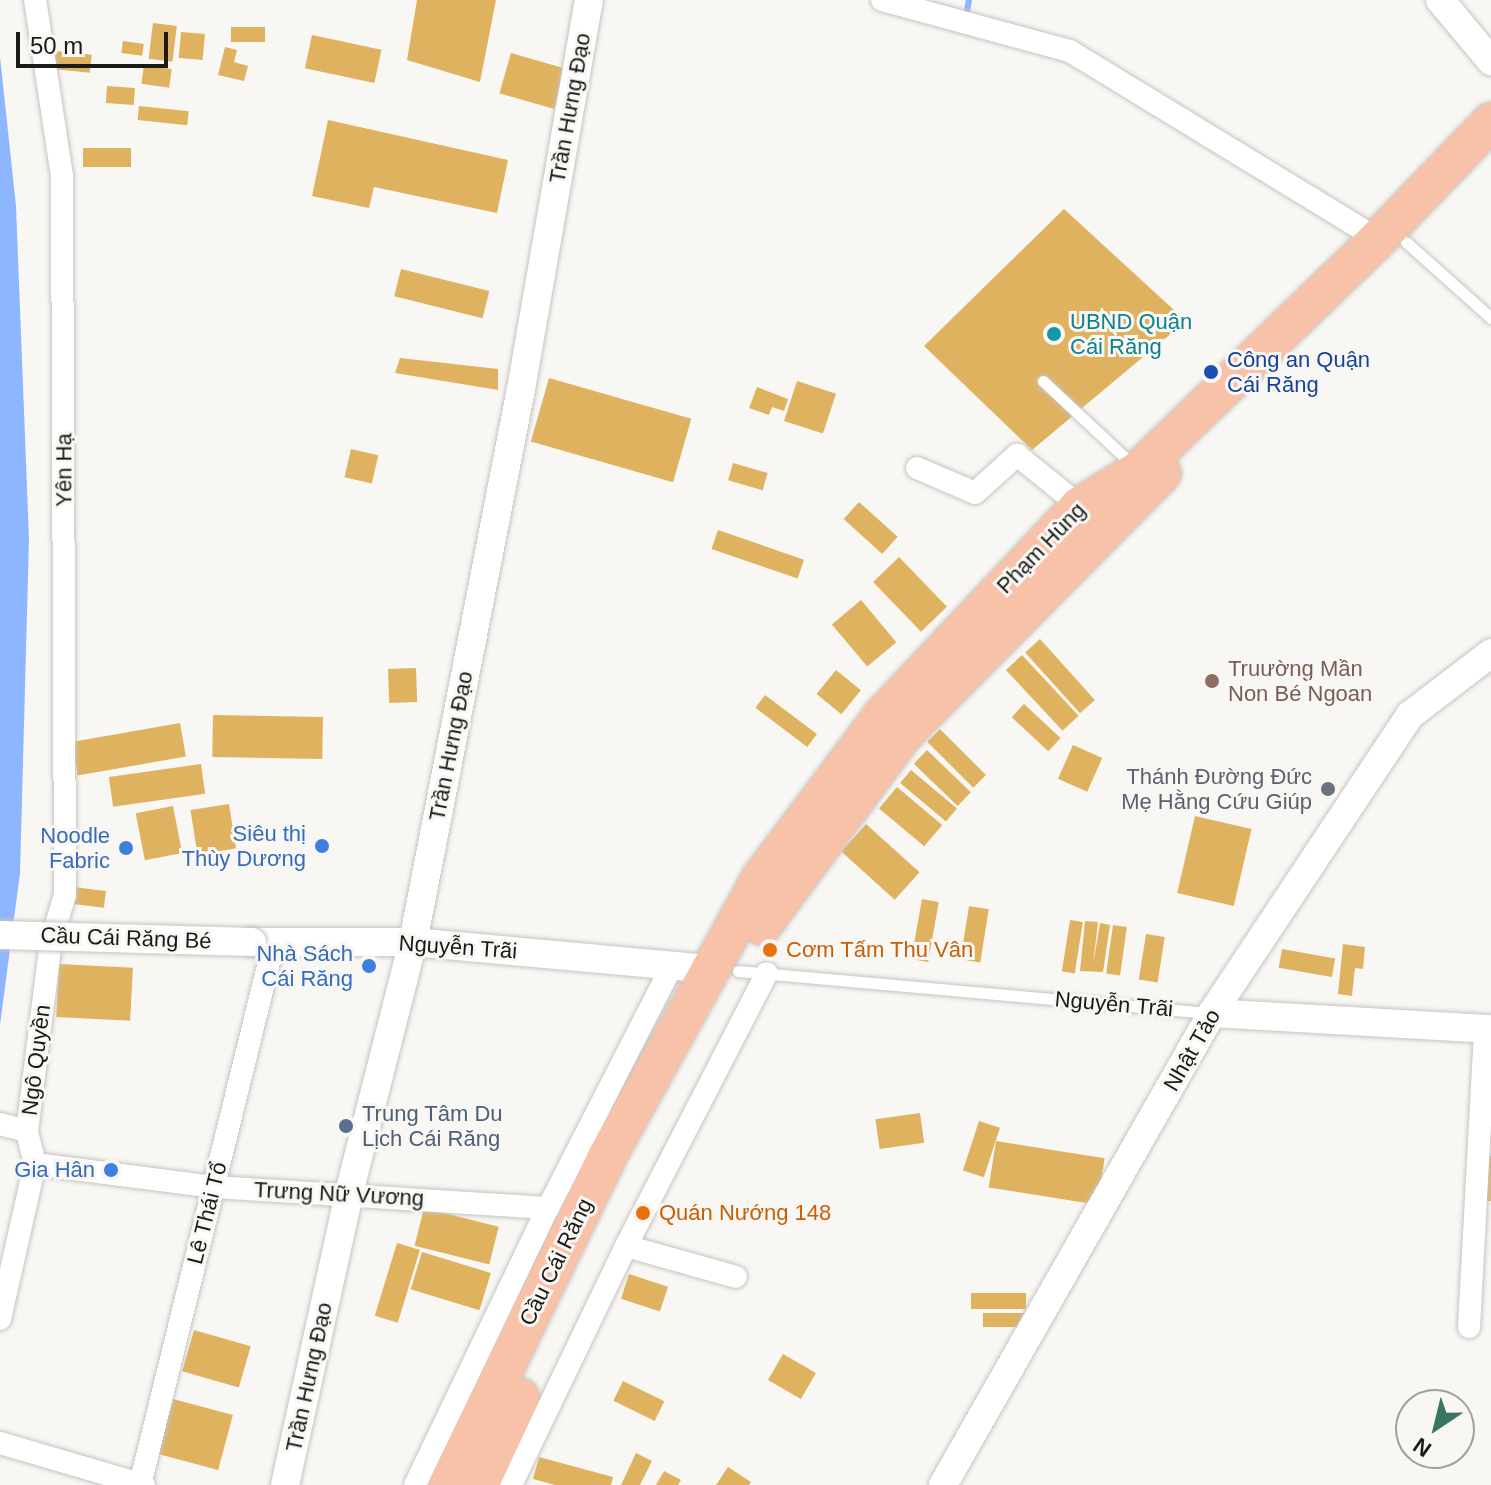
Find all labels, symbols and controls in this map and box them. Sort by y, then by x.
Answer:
scale bar [20,16,172,66]
street label: Trần Hưng Đạo [544,31,596,185]
text: 50 m [30,32,83,59]
place label: UBND Quận Cái Răng [1070,308,1192,360]
marker: UBND Quận Cái Răng [1045,325,1063,343]
place label: Công an Quận Cái Răng [1227,346,1370,398]
marker: Công an Quận Cái Răng [1202,363,1220,381]
street label: Yên Hạ [51,433,77,507]
street label: Phạm Hùng [991,497,1091,599]
place label: Truường Mần Non Bé Ngoan [1228,655,1372,706]
street label: Trần Hưng Đạo [424,669,478,823]
marker: Truường Mần Non Bé Ngoan [1203,672,1221,690]
place label: Thánh Đường Đức Mẹ Hằng Cứu Giúp [1121,763,1312,814]
marker: Thánh Đường Đức Mẹ Hằng Cứu Giúp [1319,780,1337,798]
place label: Siêu thị Thùy Dương [181,820,306,872]
place label: Noodle Fabric [40,822,110,874]
marker: Siêu thị Thùy Dương [313,837,331,855]
marker: Noodle Fabric [117,839,135,857]
street label: Cầu Cái Răng Bé [40,922,212,954]
street label: Nguyễn Trãi [398,930,518,964]
place label: Cơm Tấm Thu Vân [786,937,974,963]
place label: Nhà Sách Cái Răng [256,940,353,992]
marker: Cơm Tấm Thu Vân [761,941,779,959]
marker: Nhà Sách Cái Răng [360,957,378,975]
street label: Nguyễn Trãi [1054,986,1174,1022]
street label: Ngô Quyền [16,1003,56,1117]
street label: Nhật Tảo [1158,1004,1226,1096]
place label: Trung Tâm Du Lịch Cái Răng [362,1100,503,1152]
marker: Trung Tâm Du Lịch Cái Răng [337,1117,355,1135]
place label: Gia Hân [14,1157,95,1183]
street label: Lê Thái Tổ [181,1159,233,1267]
marker: Gia Hân [102,1161,120,1179]
street label: Trưng Nữ Vương [253,1176,425,1212]
street label: Cầu Cái Răng [514,1194,598,1330]
place label: Quán Nướng 148 [659,1200,831,1226]
marker: Quán Nướng 148 [634,1204,652,1222]
street label: Trần Hưng Đạo [280,1300,338,1454]
north arrow [1395,1389,1475,1469]
text: N [1408,1433,1436,1462]

